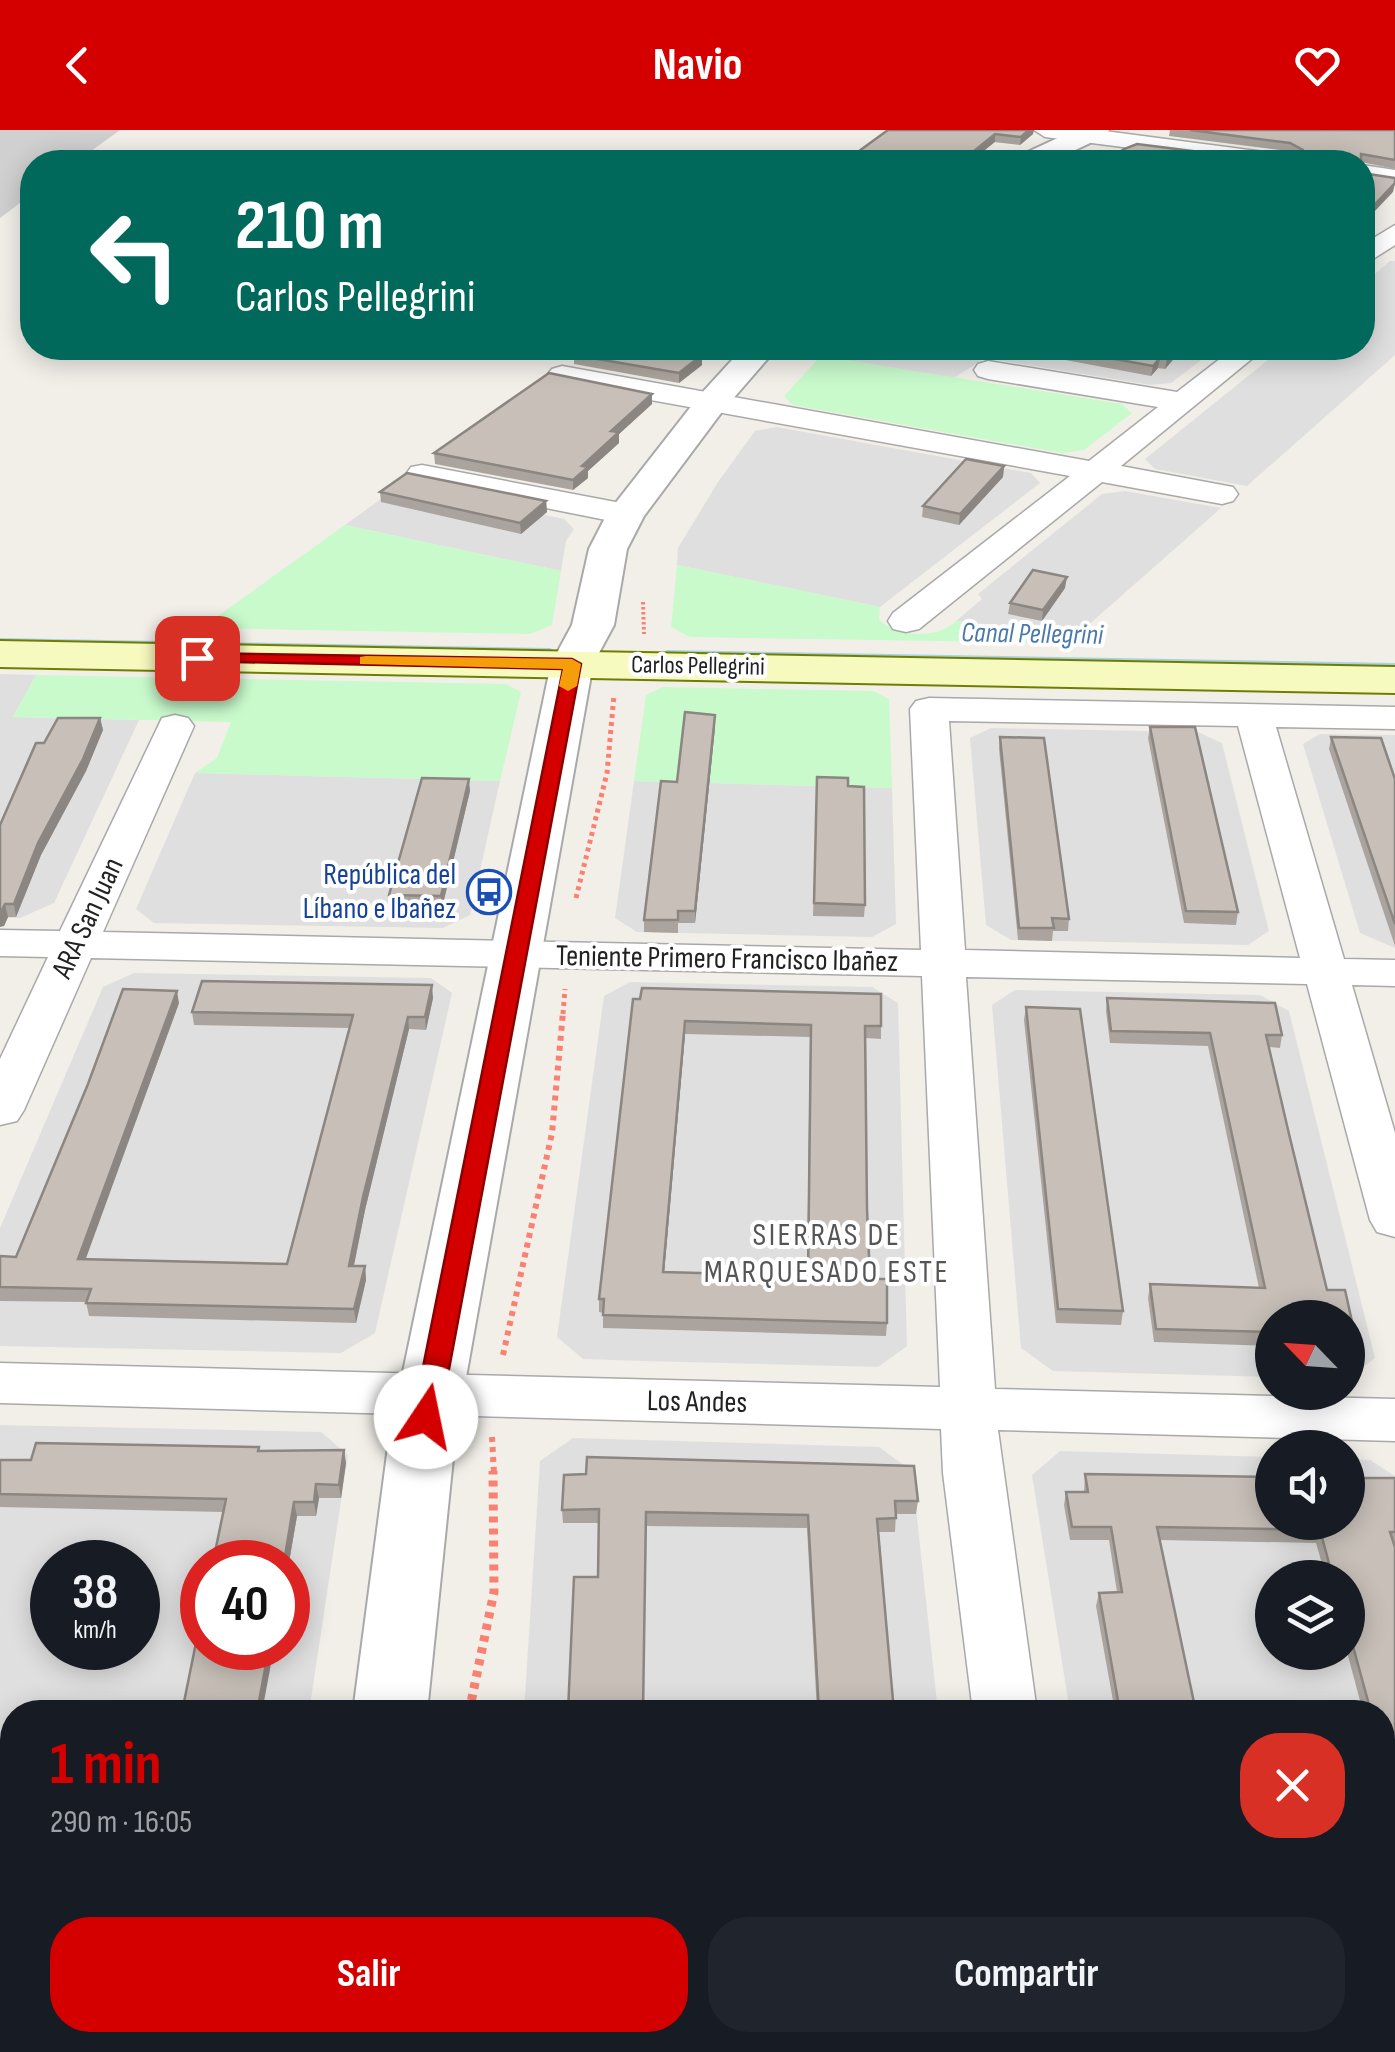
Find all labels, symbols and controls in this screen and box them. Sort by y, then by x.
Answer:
icon: back [50,38,105,93]
text: Navio [653,38,742,93]
icon: heart [1290,38,1345,93]
text: 210 m [235,185,384,269]
icon: left [70,190,200,320]
text: Carlos Pellegrini [235,270,475,325]
pin [155,616,240,701]
water label: Canal Pellegrini [961,616,1104,652]
icon: arrive [170,631,225,686]
street label: Carlos Pellegrini [631,649,765,683]
street label: ARA San Juan [44,852,132,985]
place label: República del Líbano e Ibañez [303,857,456,927]
bus stop icon: República del Líbano e Ibañez [466,869,512,915]
street label: Teniente Primero Francisco Ibañez [556,938,899,980]
district label: SIERRAS DE MARQUESADO ESTE [704,1216,950,1292]
north arrow [1255,1300,1365,1410]
map controls [1255,1300,1365,1670]
position arrow [374,1365,478,1469]
street label: Los Andes [647,1383,747,1421]
button: sound [1255,1430,1365,1540]
speed limit sign: 40 [180,1540,310,1670]
button: layers [1255,1560,1365,1670]
text: 38 [72,1563,118,1623]
text: km/h [73,1615,117,1646]
text: 1 min [50,1729,162,1801]
button: close [1240,1733,1345,1838]
text: 290 m · 16:05 [50,1803,192,1842]
button: Salir [50,1917,688,2032]
button: Compartir [708,1917,1345,2032]

